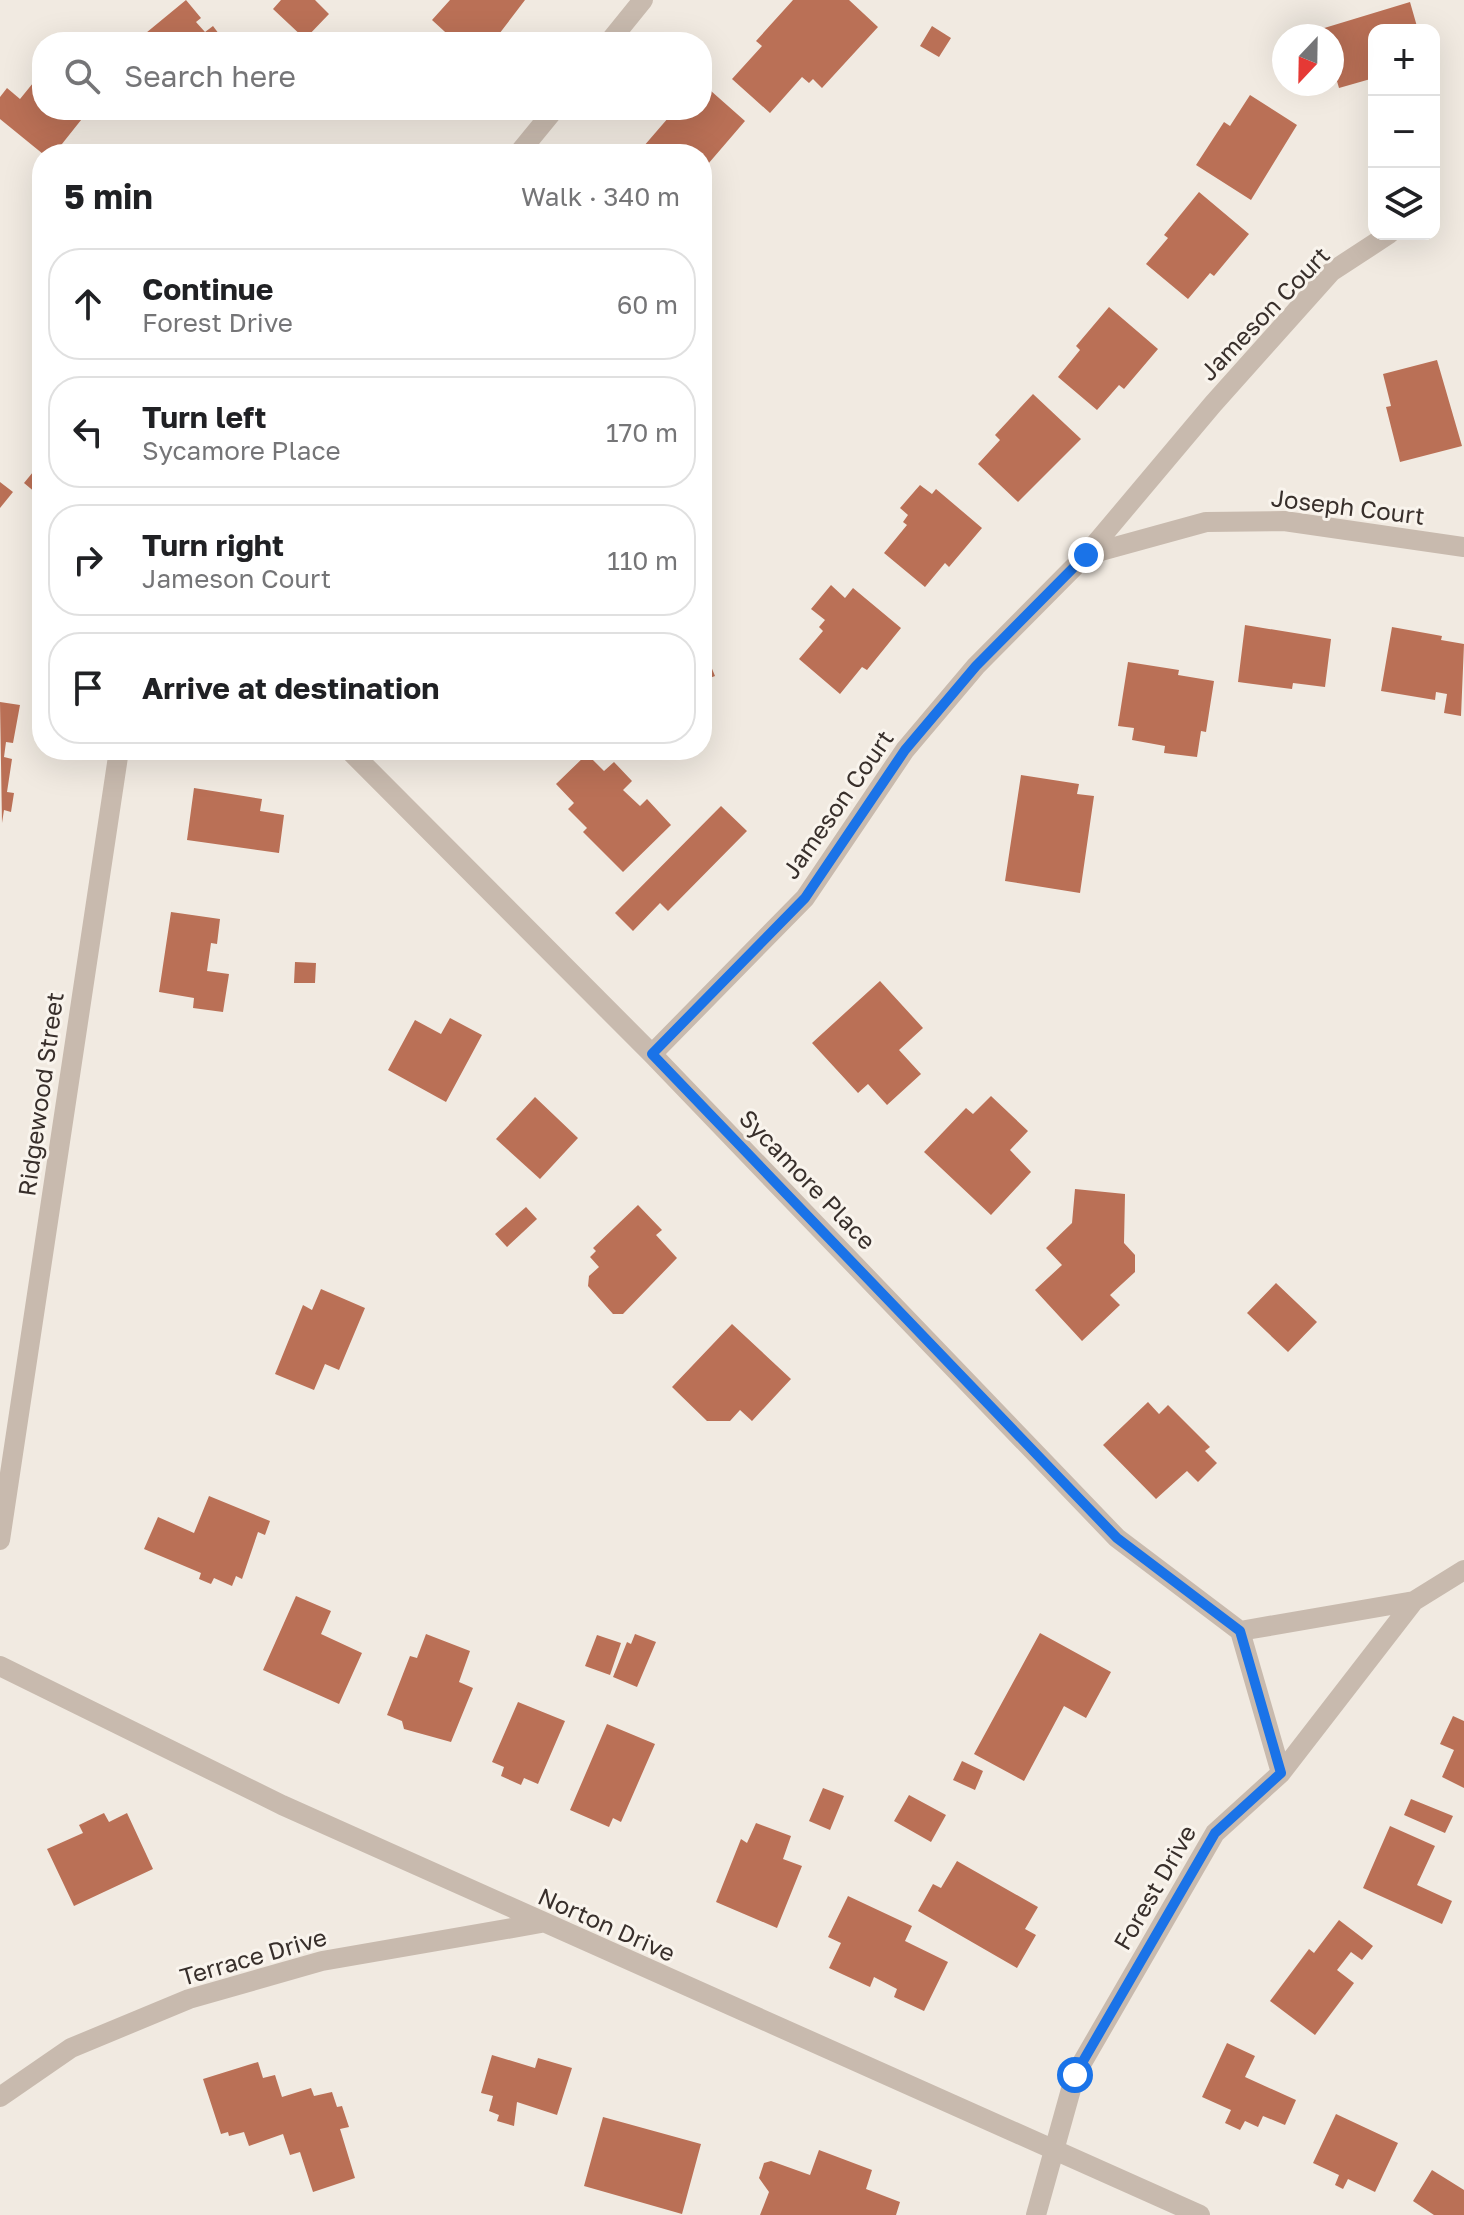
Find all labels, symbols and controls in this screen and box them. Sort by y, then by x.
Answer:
north arrow [1272,24,1344,96]
map controls [1368,24,1440,240]
button: + [1368,24,1440,96]
search box [32,32,712,120]
icon: search [60,54,104,98]
text: Search here [124,58,296,94]
button: − [1368,96,1440,168]
button: layers [1368,168,1440,240]
text: 5 min [64,176,153,216]
text: Walk · 340 m [521,181,680,212]
street label: Jameson Court [1193,240,1335,386]
text: Continue [142,271,273,307]
icon: ahead [66,282,110,326]
text: 60 m [617,289,678,320]
text: Forest Drive [142,307,293,338]
text: Turn left [142,399,267,435]
icon: left [66,410,110,454]
text: 170 m [606,417,678,448]
text: Sycamore Place [142,435,341,466]
street label: Joseph Court [1270,482,1426,530]
text: Turn right [142,527,284,563]
route end [1068,537,1104,573]
icon: right [66,538,110,582]
text: 110 m [607,545,678,576]
text: Jameson Court [142,563,331,594]
icon: arrive [66,666,110,710]
text: Arrive at destination [142,670,439,706]
street label: Jameson Court [775,724,899,884]
street label: Ridgewood Street [11,990,69,1198]
street label: Sycamore Place [734,1103,882,1255]
street label: Forest Drive [1107,1819,1201,1955]
street label: Norton Drive [534,1881,680,1967]
street label: Terrace Drive [176,1921,330,1991]
route start [1057,2057,1093,2093]

